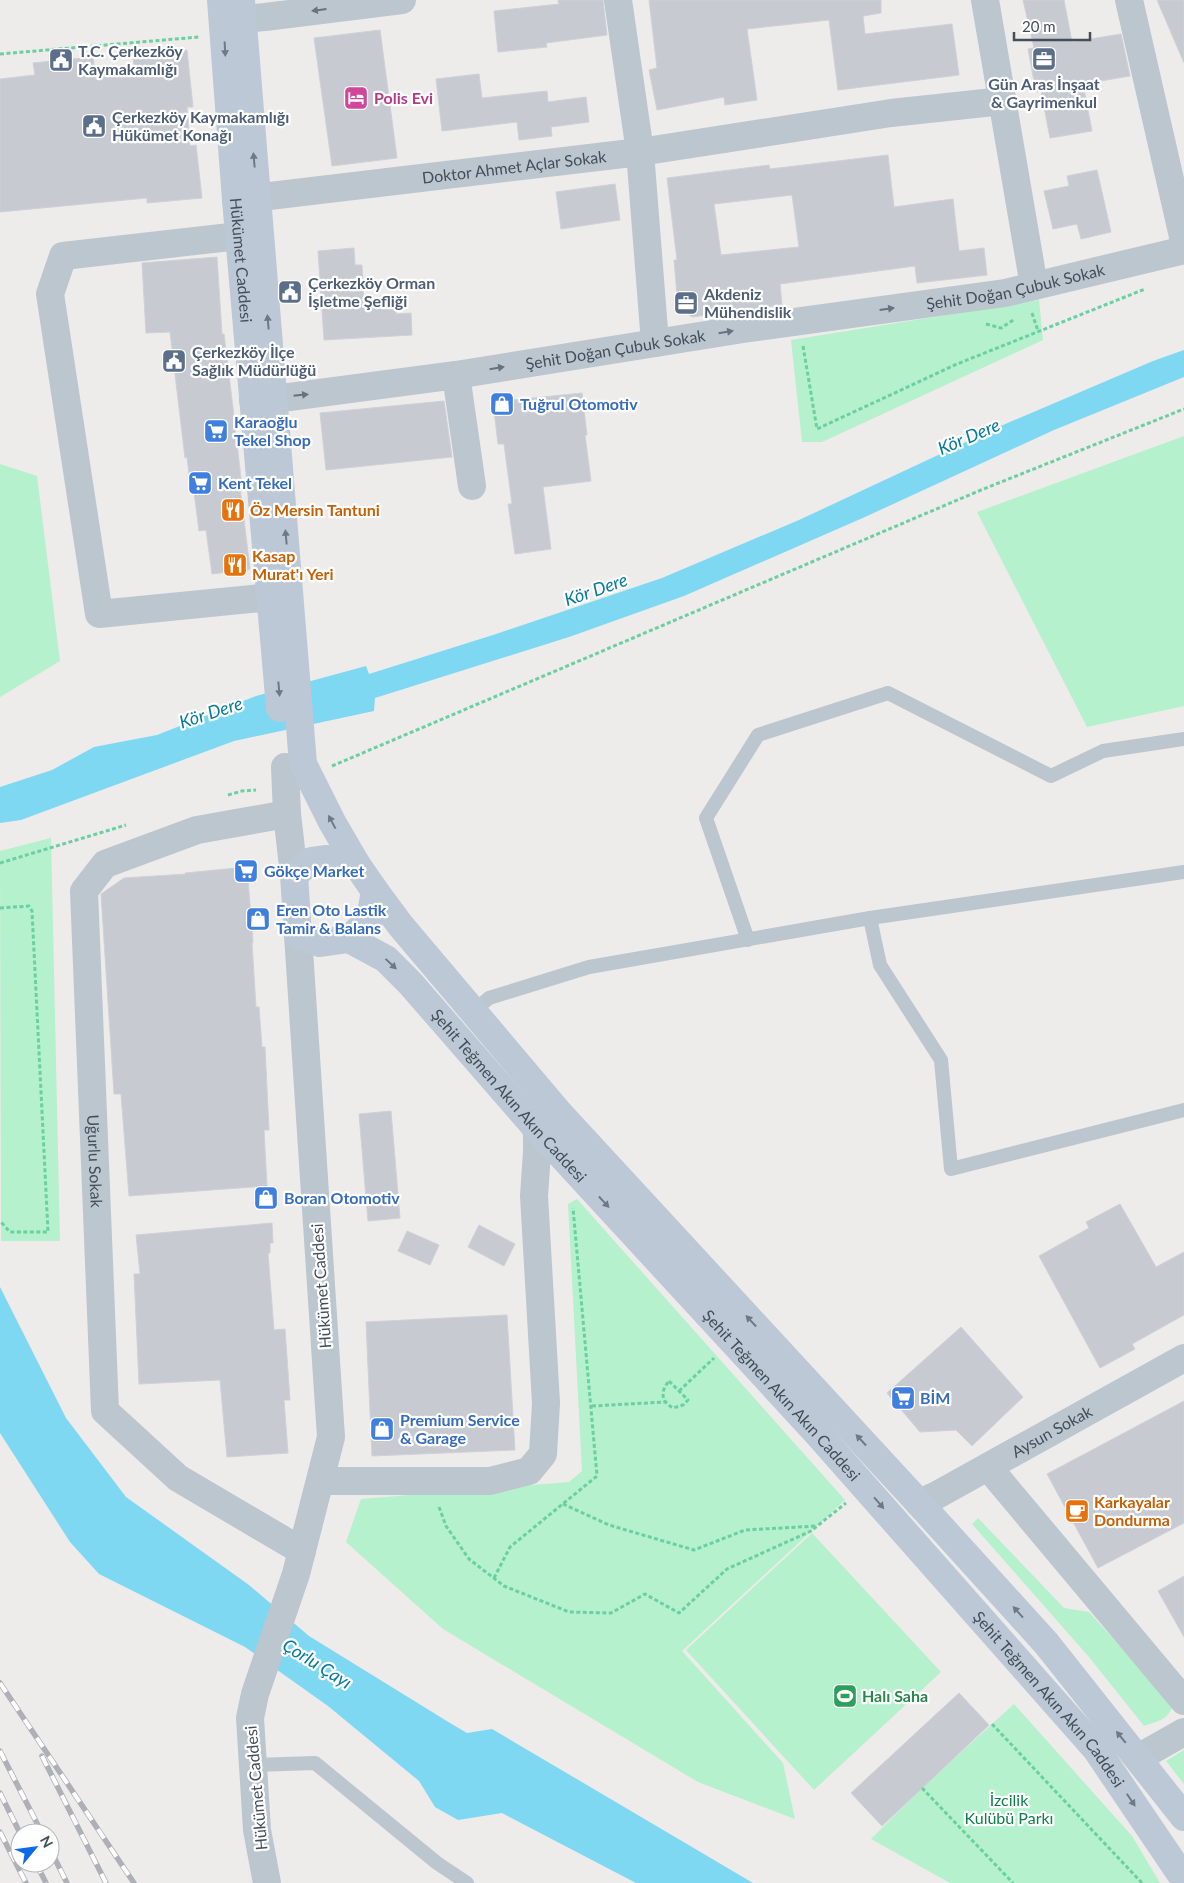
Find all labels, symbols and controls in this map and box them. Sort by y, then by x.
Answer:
one-way arrow [311,7,327,15]
scale bar [1014,10,1090,42]
text: 20 m [1022,17,1056,35]
place label: T.C. Çerkezköy Kaymakamlığı [78,41,183,78]
one-way arrow [221,41,229,57]
office icon: Gün Aras İnşaat & Gayrimenkul [1031,46,1057,72]
public building icon: T.C. Çerkezköy Kaymakamlığı [48,47,74,73]
place label: Gün Aras İnşaat & Gayrimenkul [988,74,1100,111]
hotel icon: Polis Evi [343,85,369,111]
place label: Polis Evi [374,88,433,107]
place label: Çerkezköy Kaymakamlığı Hükümet Konağı [112,107,289,144]
public building icon: Çerkezköy Kaymakamlığı Hükümet Konağı [81,113,107,139]
street label: Doktor Ahmet Açlar Sokak [421,146,608,187]
one-way arrow [250,152,258,168]
street label: Hükümet Caddesi [227,197,257,323]
street label: Şehit Doğan Çubuk Sokak [925,259,1107,313]
place label: Çerkezköy Orman İşletme Şefliği [308,273,435,310]
public building icon: Çerkezköy Orman İşletme Şefliği [277,279,303,305]
place label: Akdeniz Mühendislik [703,284,792,321]
office icon: Akdeniz Mühendislik [673,290,699,316]
one-way arrow [880,305,896,313]
one-way arrow [263,314,271,330]
street label: Şehit Doğan Çubuk Sokak [524,325,707,373]
one-way arrow [719,327,735,335]
place label: Çerkezköy İlçe Sağlık Müdürlüğü [192,342,316,379]
public building icon: Çerkezköy İlçe Sağlık Müdürlüğü [161,348,187,374]
one-way arrow [489,364,505,372]
one-way arrow [293,391,309,399]
shop icon: Tuğrul Otomotiv [489,391,515,417]
place label: Tuğrul Otomotiv [520,394,638,413]
place label: Karaoğlu Tekel Shop [234,412,311,449]
water label: Kör Dere [934,413,1003,459]
supermarket icon: Karaoğlu Tekel Shop [203,418,229,444]
supermarket icon: Kent Tekel [187,470,213,496]
place label: Kent Tekel [218,473,292,492]
restaurant icon: Öz Mersin Tantuni [220,497,246,523]
place label: Öz Mersin Tantuni [250,500,380,519]
one-way arrow [281,528,289,544]
place label: Kasap Murat'ı Yeri [252,546,334,583]
restaurant icon: Kasap Murat'ı Yeri [222,552,248,578]
water label: Kör Dere [561,568,630,610]
one-way arrow [275,682,283,698]
water label: Kör Dere [176,691,245,733]
one-way arrow [328,816,337,829]
supermarket icon: Gökçe Market [233,858,259,884]
place label: Gökçe Market [264,861,364,880]
place label: Eren Oto Lastik Tamir & Balans [276,900,387,937]
shop icon: Eren Oto Lastik Tamir & Balans [245,906,271,932]
one-way arrow [385,958,397,970]
street label: Şehit Teğmen Akın Akın Caddesi [428,1005,591,1186]
street label: Uğurlu Sokak [84,1114,107,1209]
shop icon: Boran Otomotiv [253,1185,279,1211]
place label: Boran Otomotiv [284,1188,400,1207]
one-way arrow [598,1196,610,1208]
street label: Hükümet Caddesi [307,1223,334,1349]
street label: Şehit Teğmen Akın Akın Caddesi [699,1305,865,1484]
one-way arrow [745,1315,757,1327]
supermarket icon: BİM [890,1385,916,1411]
place label: BİM [920,1388,950,1407]
street label: Aysun Sokak [1008,1401,1096,1461]
place label: Premium Service & Garage [400,1410,520,1447]
shop icon: Premium Service & Garage [369,1416,395,1442]
one-way arrow [855,1435,867,1447]
place label: Karkayalar Dondurma [1094,1492,1170,1529]
one-way arrow [873,1497,885,1509]
cafe icon: Karkayalar Dondurma [1064,1498,1090,1524]
street label: Şehit Teğmen Akın Akın Caddesi [970,1607,1129,1790]
one-way arrow [1012,1607,1024,1619]
water label: Çorlu Çayı [279,1633,356,1693]
sports icon: Halı Saha [832,1683,858,1709]
place label: Halı Saha [862,1686,928,1705]
street label: Hükümet Caddesi [241,1725,270,1851]
one-way arrow [1116,1731,1127,1744]
park label: İzcilik Kulübü Parkı [965,1790,1053,1827]
one-way arrow [1126,1794,1136,1807]
north arrow [10,1823,60,1873]
text: N [37,1833,57,1850]

